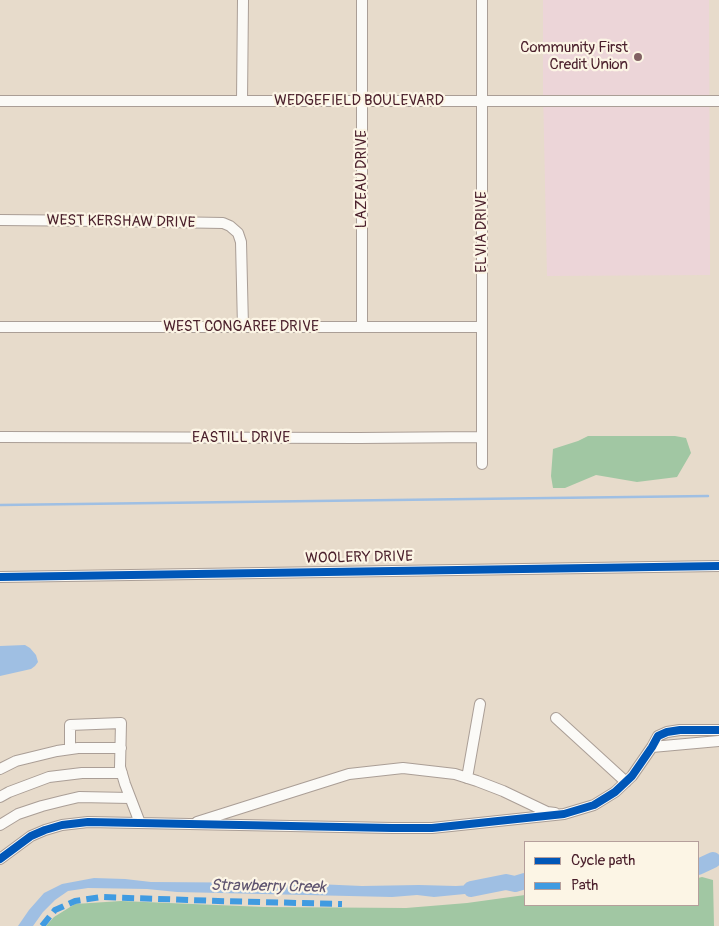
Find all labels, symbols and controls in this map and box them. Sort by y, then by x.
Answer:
place label: Community First Credit Union [520,39,628,74]
marker: Community First Credit Union [632,51,644,63]
street label: WEDGEFIELD BOULEVARD [274,92,444,110]
street label: LAZEAU DRIVE [353,130,371,228]
street label: ELVIA DRIVE [473,191,491,273]
street label: WEST KERSHAW DRIVE [46,212,196,232]
street label: WEST CONGAREE DRIVE [163,318,319,336]
street label: EASTILL DRIVE [192,429,290,447]
street label: WOOLERY DRIVE [305,548,413,568]
legend [524,841,699,906]
text: Cycle path [571,851,635,870]
water label: Strawberry Creek [210,876,326,898]
text: Path [571,876,598,895]

